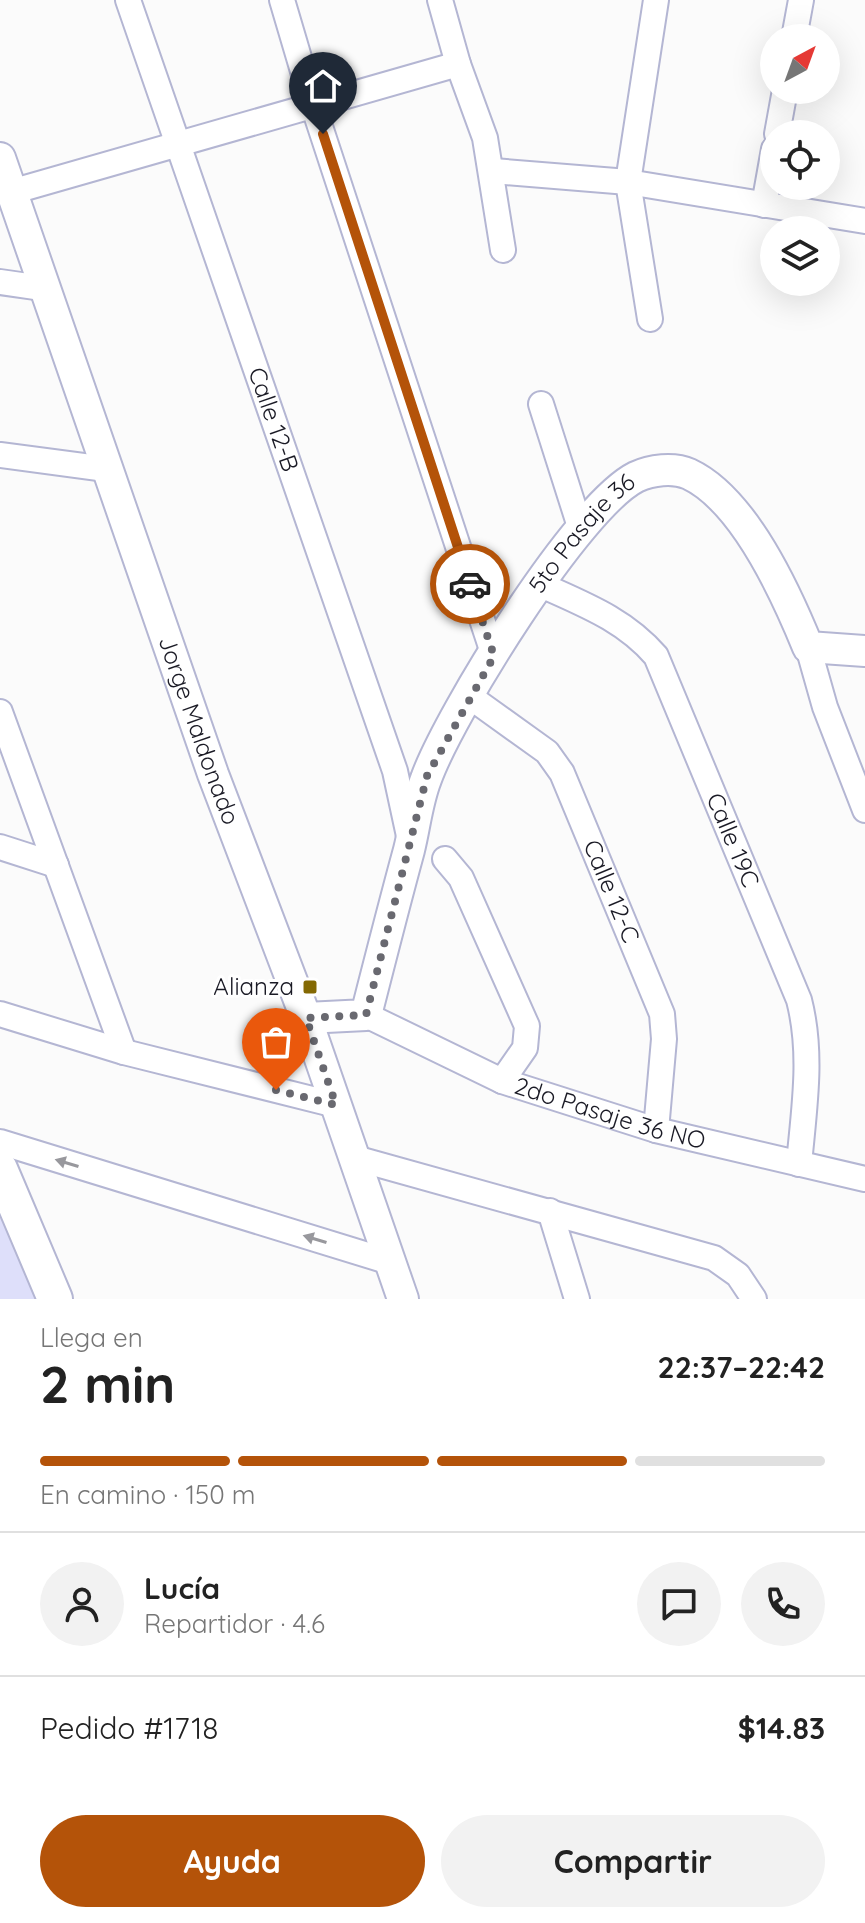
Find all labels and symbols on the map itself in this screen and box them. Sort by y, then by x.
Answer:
north arrow [760,24,840,104]
pin [289,52,357,134]
street label: Calle 12-B [242,363,306,475]
street label: 5to Pasaje 36 [521,466,640,598]
courier [430,544,510,624]
street label: Jorge Maldonado [152,632,247,829]
street label: Calle 19C [701,788,766,891]
street label: Calle 12-C [577,835,647,947]
place label: Alianza [213,971,294,1001]
marker: Alianza [301,978,319,996]
pin [242,1008,310,1090]
street label: 2do Pasaje 36 NO [511,1070,709,1155]
one-way arrow [54,1156,78,1169]
one-way arrow [303,1233,327,1245]

